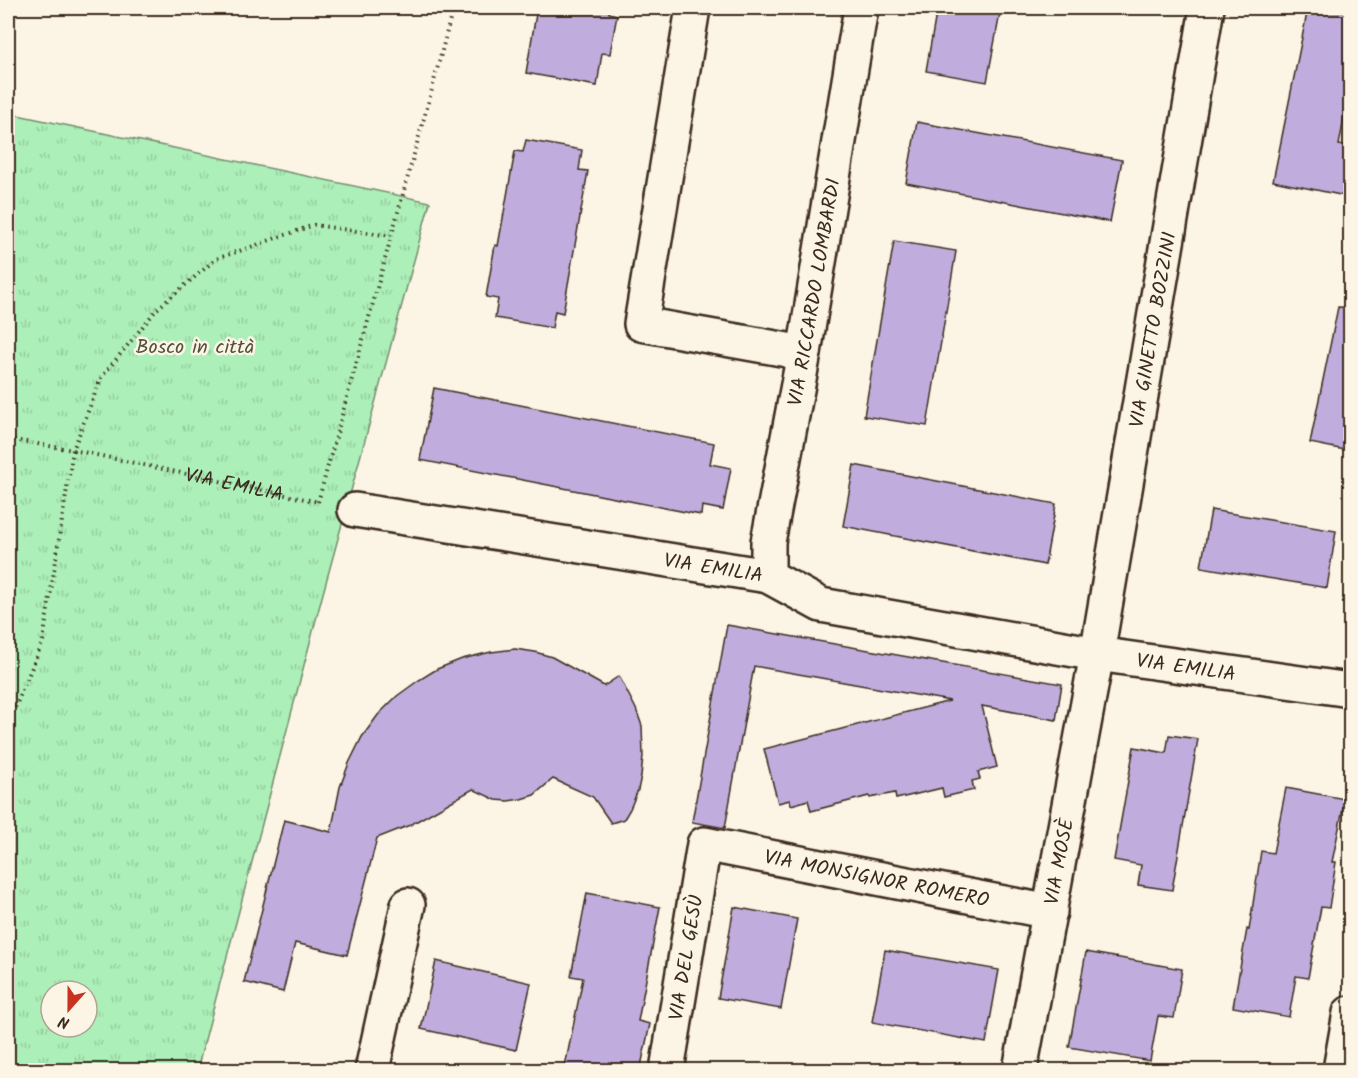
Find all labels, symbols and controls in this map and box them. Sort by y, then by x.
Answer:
street label: VIA RICCARDO LOMBARDI [780,176,851,409]
street label: VIA GINETTO BOZZINI [1122,230,1187,430]
park label: Bosco in città [136,332,254,364]
street label: VIA EMILIA [182,460,286,512]
street label: VIA EMILIA [661,546,765,593]
street label: VIA EMILIA [1134,646,1238,692]
street label: VIA MOSÈ [1037,815,1084,908]
street label: VIA MONSIGNOR ROMERO [761,842,992,918]
street label: VIA DEL GESÙ [661,892,713,1023]
north arrow [39,979,99,1039]
text: N [55,1008,73,1035]

